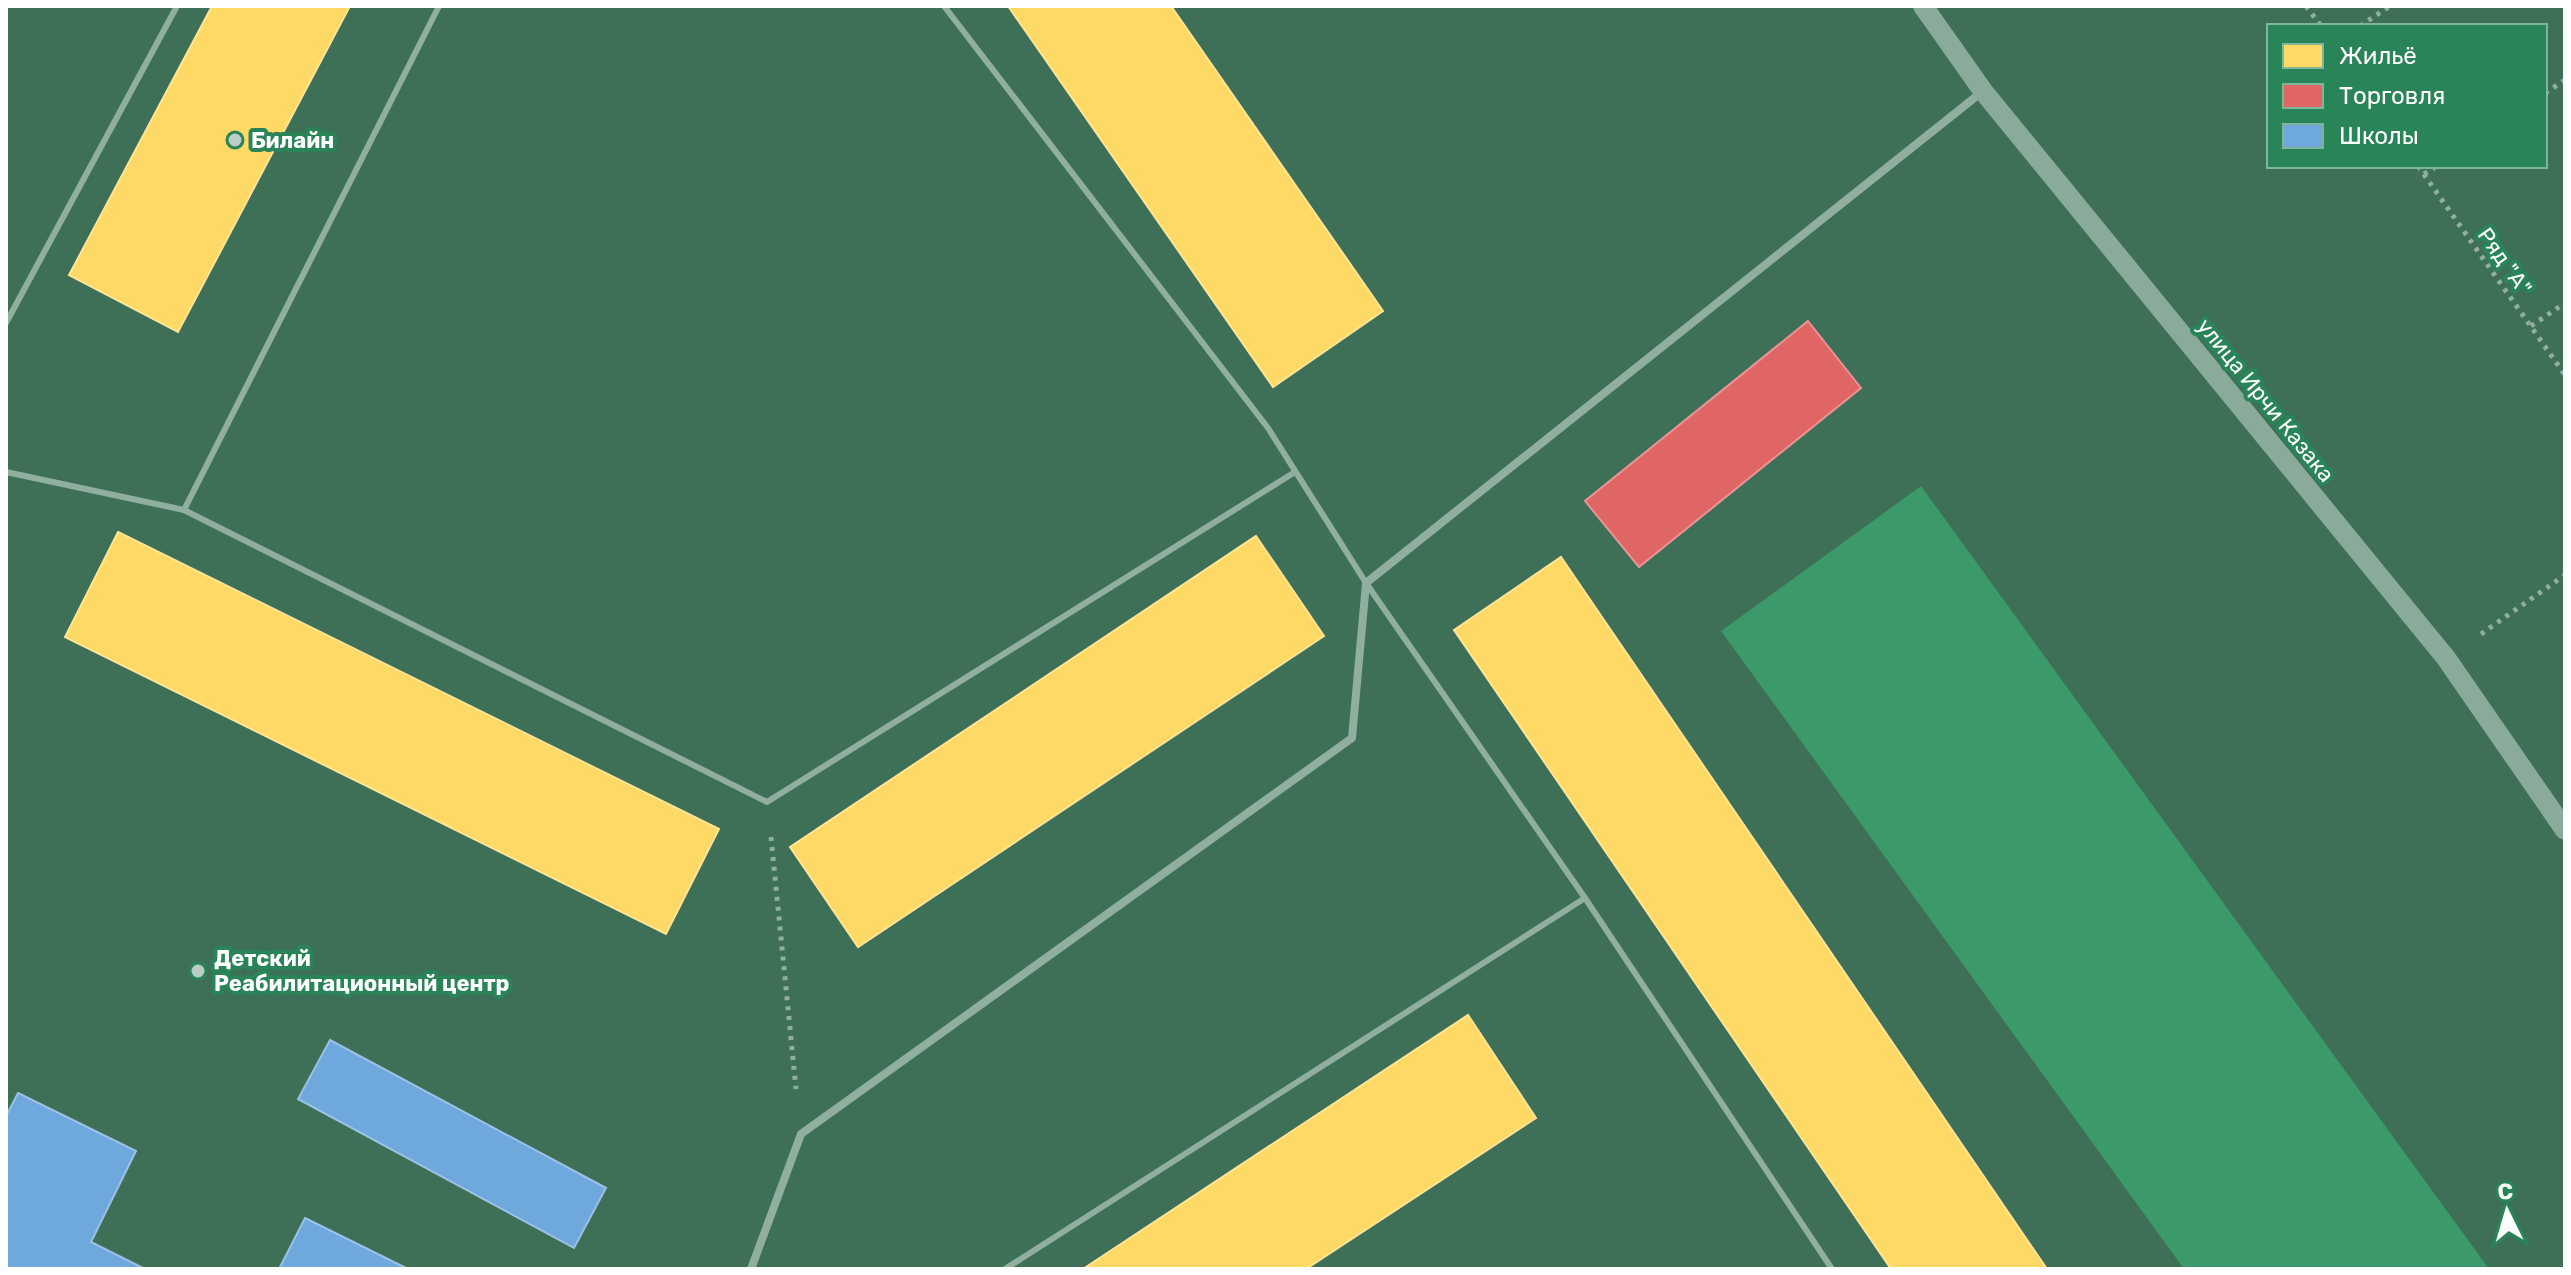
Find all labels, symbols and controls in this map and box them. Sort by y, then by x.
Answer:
legend [2267,24,2547,168]
text: Жильё [2339,42,2417,70]
text: Торговля [2339,82,2445,110]
text: Школы [2339,122,2419,150]
place label: Билайн [251,127,334,154]
marker: Билайн [226,131,244,149]
street label: Ряд "А" [2472,222,2537,300]
street label: улица Ирчи Казака [2191,313,2340,488]
place label: Детский Реабилитационный центр [214,945,510,997]
marker: Детский Реабилитационный центр [189,962,207,980]
north arrow [2467,1171,2547,1251]
text: С [2496,1177,2514,1206]

